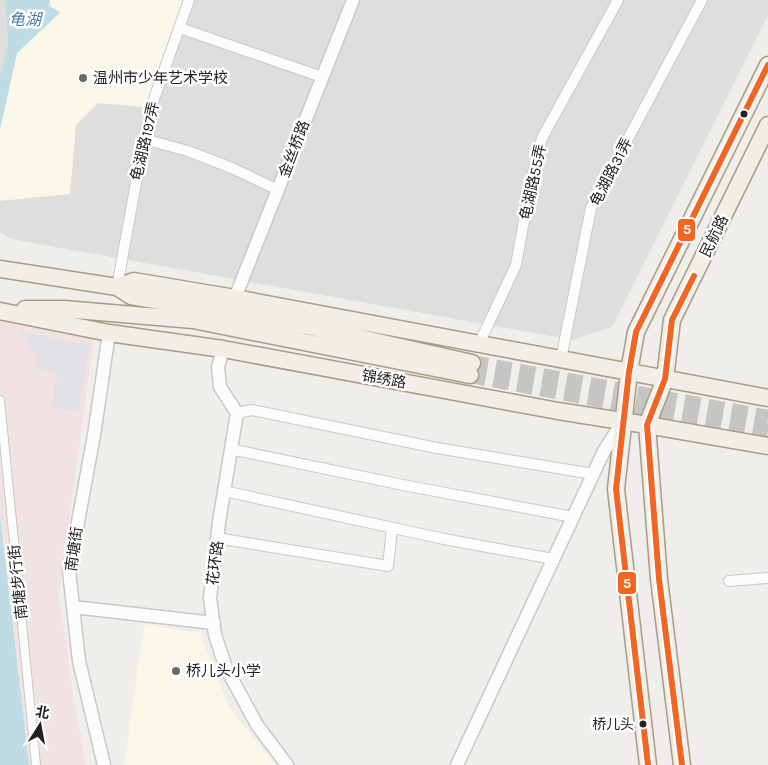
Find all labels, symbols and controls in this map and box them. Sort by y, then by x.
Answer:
water label: 龟湖 [9,10,44,29]
place label: 温州市少年艺术学校 [93,69,228,87]
marker: 温州市少年艺术学校 [77,72,89,84]
street label: 龟湖路197弄 [127,100,163,182]
unlabelled marker [739,109,749,119]
street label: 金丝桥路 [275,118,313,180]
street label: 龟湖路31弄 [586,135,636,209]
street label: 龟湖路55弄 [516,143,550,221]
street label: 民航路 [696,212,732,260]
line badge: 5 [677,218,696,242]
text: 5 [683,221,691,238]
street label: 锦绣路 [360,366,408,392]
street label: 南塘街 [62,525,86,573]
street label: 花环路 [203,540,227,586]
street label: 南塘步行街 [5,544,31,620]
line badge: 5 [617,571,637,595]
text: 5 [623,575,631,592]
place label: 桥儿头小学 [186,662,261,680]
marker: 桥儿头小学 [170,665,182,677]
north arrow [15,700,65,750]
text: 北 [34,703,51,722]
place label: 桥儿头 [592,716,634,733]
marker: 桥儿头 [638,719,648,729]

